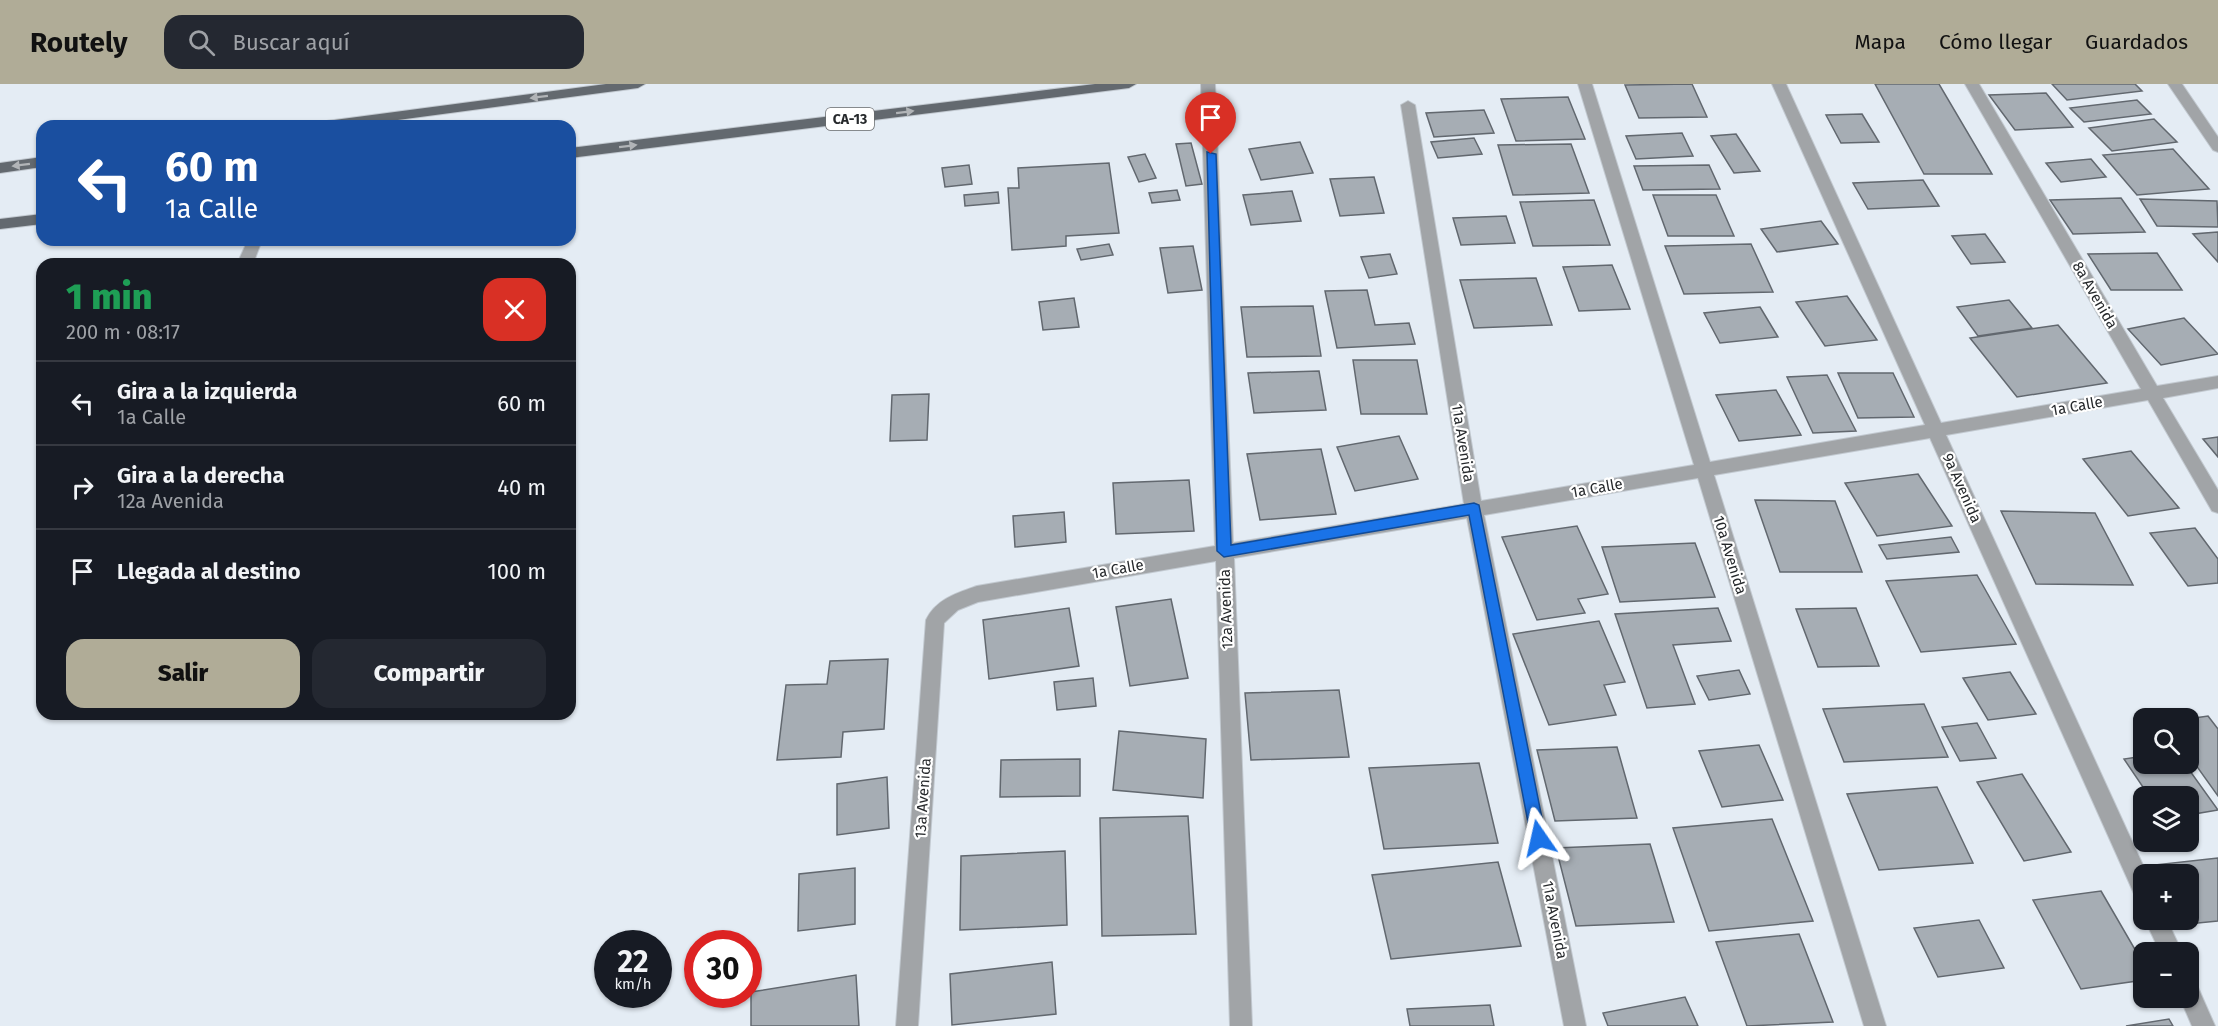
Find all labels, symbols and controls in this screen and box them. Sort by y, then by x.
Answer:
search box [164,15,584,69]
text: Routely [30,26,128,59]
icon: search [185,26,218,59]
text: Buscar aquí [233,29,350,56]
text: Mapa [1854,29,1906,55]
text: Cómo llegar [1939,29,2052,55]
text: Guardados [2085,29,2188,55]
one-way arrow [529,92,548,102]
pin [1185,92,1236,154]
icon: arrive [1194,101,1227,134]
one-way arrow [896,107,915,117]
road number: CA-13 [826,108,874,130]
text: 60 m [165,142,259,192]
one-way arrow [619,142,638,151]
icon: left [66,144,144,222]
one-way arrow [11,161,30,170]
text: 1a Calle [165,193,258,225]
street label: 8a Avenida [2069,258,2121,332]
text: 1 min [66,275,152,319]
button: close [483,278,546,341]
text: 200 m · 08:17 [66,320,180,344]
text: Gira a la izquierda [117,378,297,405]
icon: left [66,387,99,420]
text: 60 m [497,390,546,417]
street label: 1a Calle [2050,393,2104,419]
street label: 11a Avenida [1448,403,1478,483]
text: 1a Calle [117,405,186,429]
street label: 9a Avenida [1939,450,1985,526]
text: Gira a la derecha [117,462,285,489]
icon: right [66,471,99,504]
text: 40 m [497,474,546,501]
street label: 1a Calle [1570,475,1624,501]
text: 12a Avenida [117,489,224,513]
street label: 10a Avenida [1710,514,1750,596]
icon: arrive [66,555,99,588]
street label: 1a Calle [1091,556,1145,582]
text: Llegada al destino [117,558,301,585]
text: 100 m [487,558,546,585]
street label: 12a Avenida [1216,569,1236,649]
button: Salir [66,639,300,708]
button: Compartir [312,639,546,708]
map controls [2133,708,2199,1008]
button: search [2133,708,2199,774]
street label: 13a Avenida [911,757,935,839]
button: layers [2133,786,2199,852]
position arrow [1507,806,1571,870]
button: + [2133,864,2199,930]
street label: 11a Avenida [1539,879,1571,961]
speed limit sign: 30 [684,930,762,1008]
button: − [2133,942,2199,1008]
text: 22 [617,944,649,980]
text: km/h [614,975,652,993]

